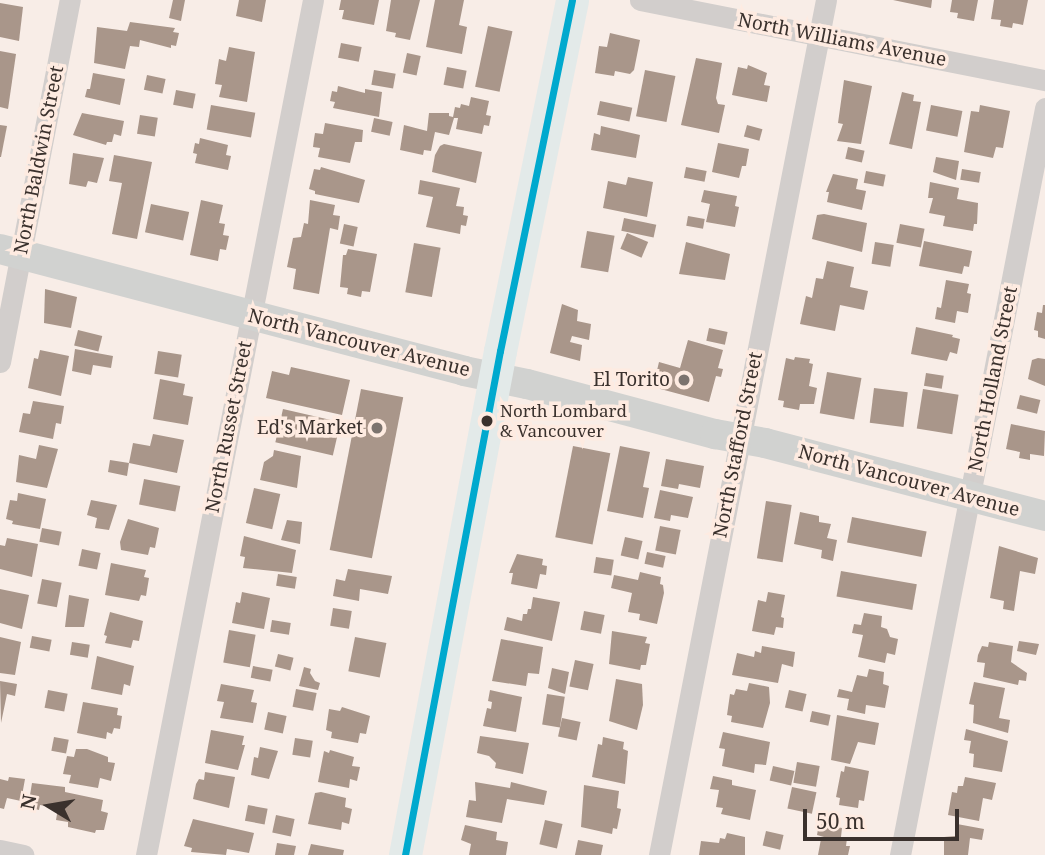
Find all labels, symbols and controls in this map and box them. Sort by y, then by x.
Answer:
street label: North Williams Avenue [736,9,948,71]
street label: North Baldwin Street [10,64,68,256]
street label: North Holland Street [964,284,1022,474]
street label: North Vancouver Avenue [246,304,472,382]
street label: North Russet Street [201,339,257,515]
street label: North Stafford Street [709,350,767,540]
place label: El Torito [593,369,670,391]
marker: El Torito [676,372,692,388]
place label: North Lombard & Vancouver [500,401,627,441]
marker: North Lombard & Vancouver [480,414,494,428]
place label: Ed's Market [257,417,363,439]
marker: Ed's Market [369,420,385,436]
street label: North Vancouver Avenue [796,440,1022,522]
north arrow [14,771,84,841]
text: N [14,792,43,812]
scale bar [807,796,963,840]
text: 50 m [816,807,865,835]

